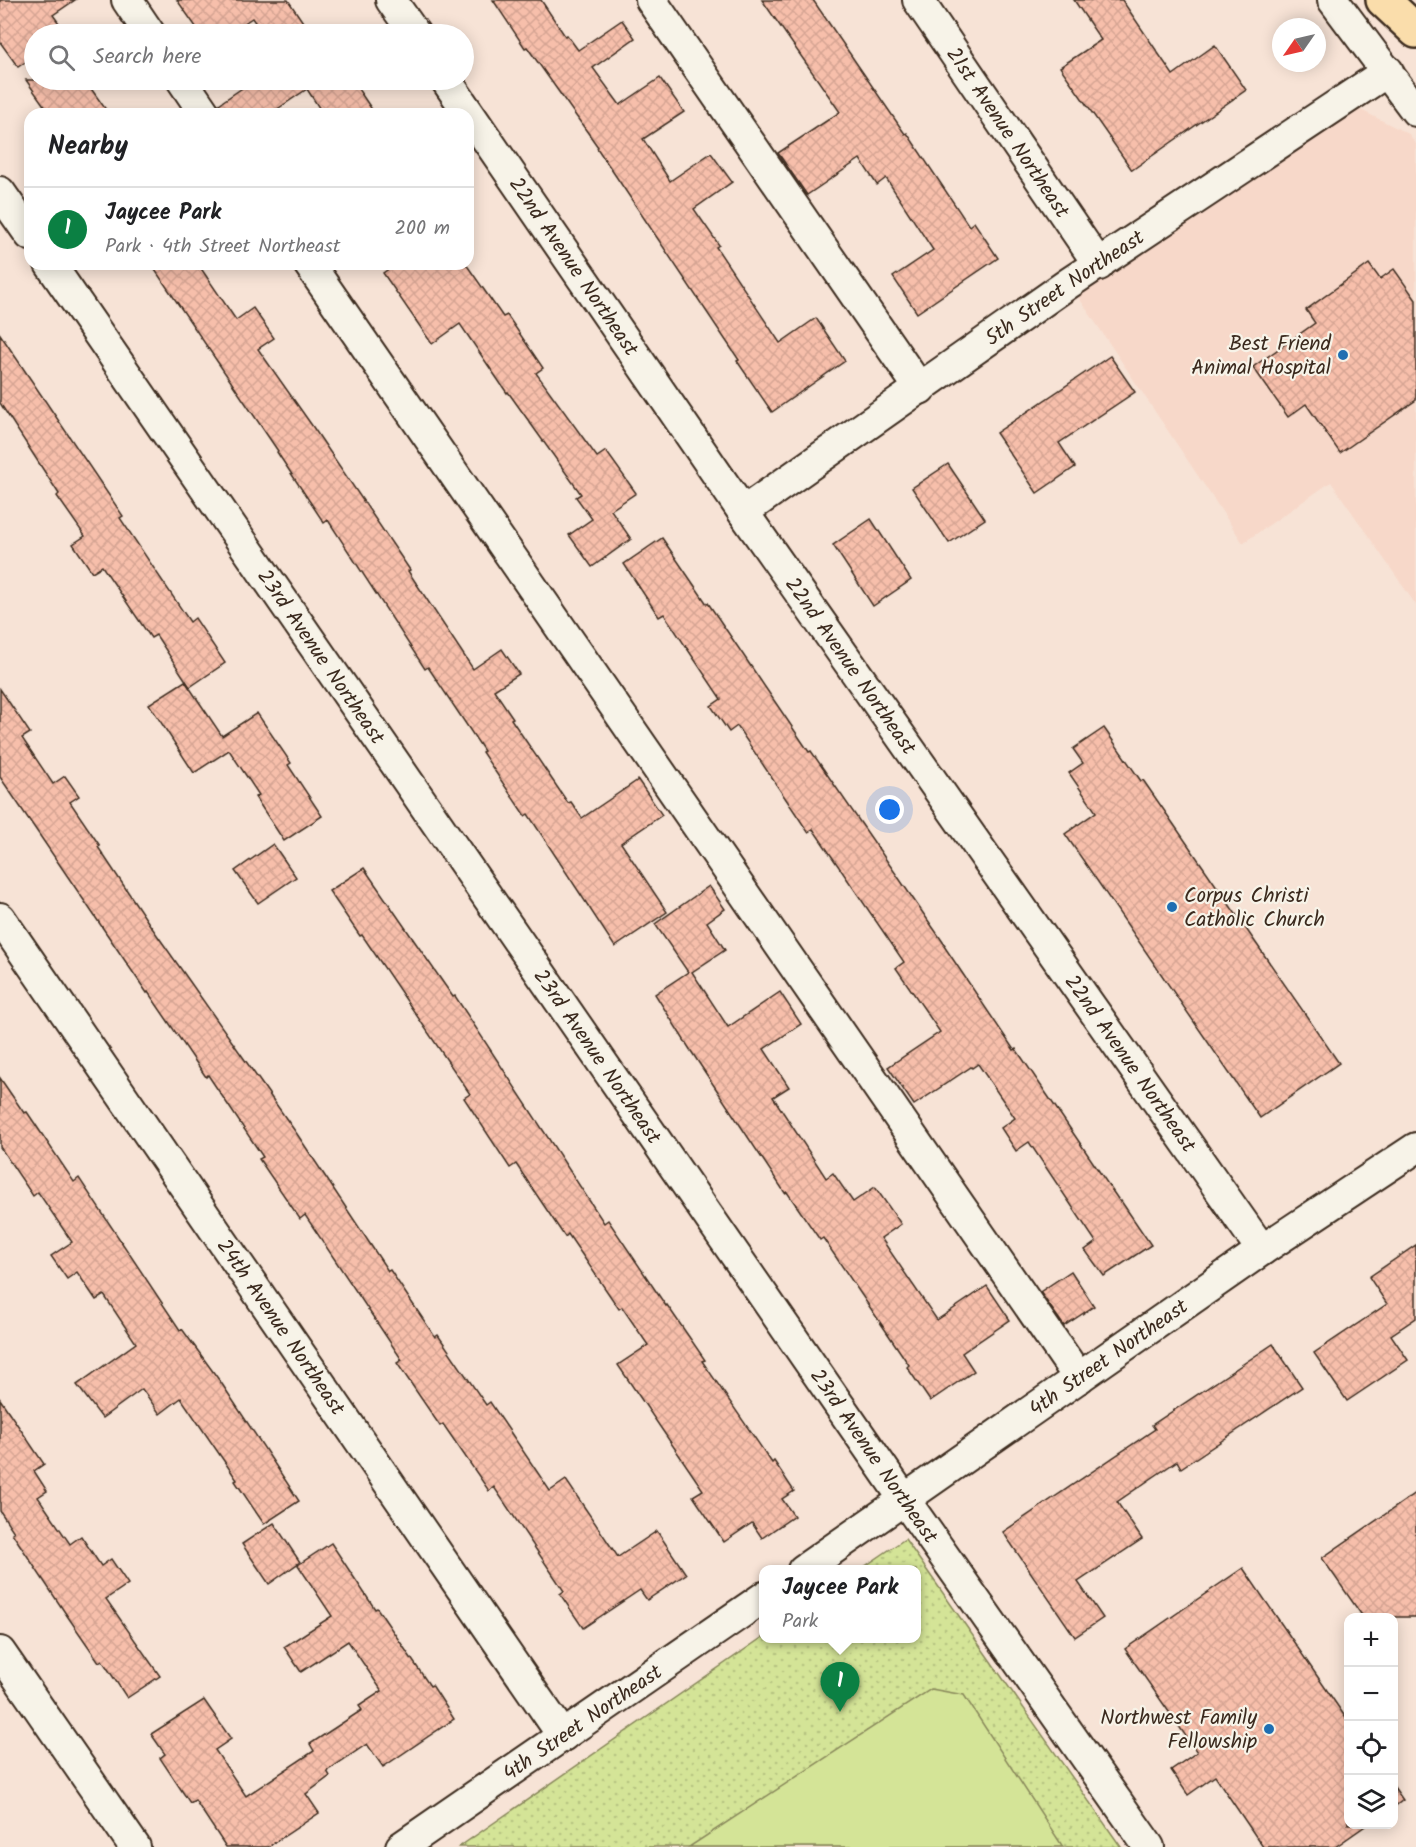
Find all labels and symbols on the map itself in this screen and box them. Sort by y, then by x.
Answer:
north arrow [1272,18,1326,72]
street label: 21st Avenue Northeast [937,41,1078,226]
street label: 22nd Avenue Northeast [499,171,647,364]
street label: 5th Street Northeast [979,222,1152,355]
place label: Best Friend Animal Hospital [1191,328,1332,385]
marker: Best Friend Animal Hospital [1336,348,1350,362]
street label: 23rd Avenue Northeast [248,563,393,752]
street label: 22nd Avenue Northeast [776,571,925,763]
your location [875,795,904,824]
place label: Corpus Christi Catholic Church [1184,880,1325,937]
marker: Corpus Christi Catholic Church [1165,900,1179,914]
street label: 23rd Avenue Northeast [524,962,669,1152]
street label: 22nd Avenue Northeast [1055,968,1204,1161]
street label: 24th Avenue Northeast [207,1232,353,1423]
street label: 4th Street Northeast [1023,1291,1196,1426]
street label: 23rd Avenue Northeast [801,1362,946,1552]
street label: 4th Street Northeast [496,1656,670,1790]
pin: 1 [820,1662,860,1712]
place label: Northwest Family Fellowship [1100,1702,1257,1759]
marker: Northwest Family Fellowship [1262,1722,1276,1736]

